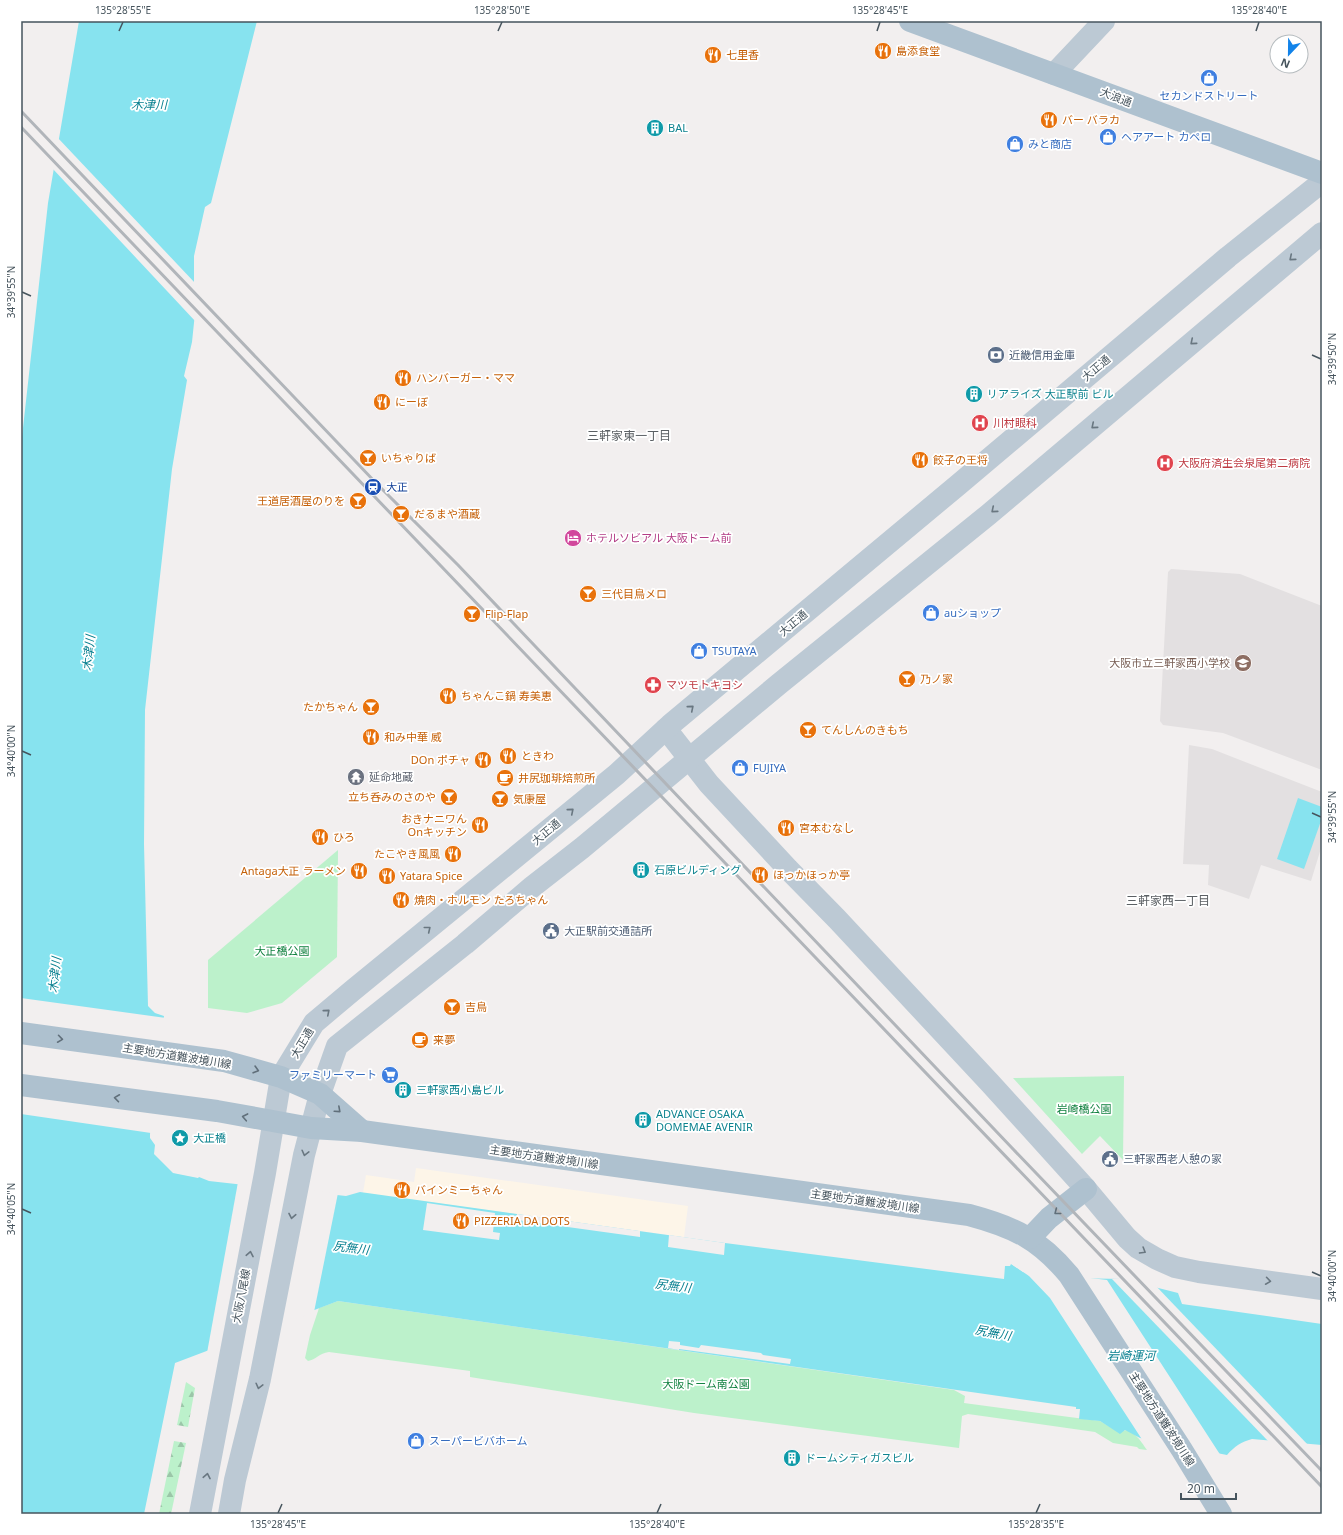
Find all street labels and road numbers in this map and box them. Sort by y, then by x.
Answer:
street label: 大浪通 [1098,84,1134,109]
street label: 大正通 [1078,351,1113,384]
street label: 大正通 [775,606,810,639]
street label: 大正通 [528,815,563,848]
street label: 大正通 [287,1025,316,1061]
street label: 主要地方道難波境川線 [122,1039,233,1072]
street label: 主要地方道難波境川線 [489,1141,600,1172]
street label: 主要地方道難波境川線 [810,1185,921,1216]
street label: 大阪八尾線 [228,1267,253,1324]
street label: 主要地方道難波境川線 [1126,1369,1199,1469]

